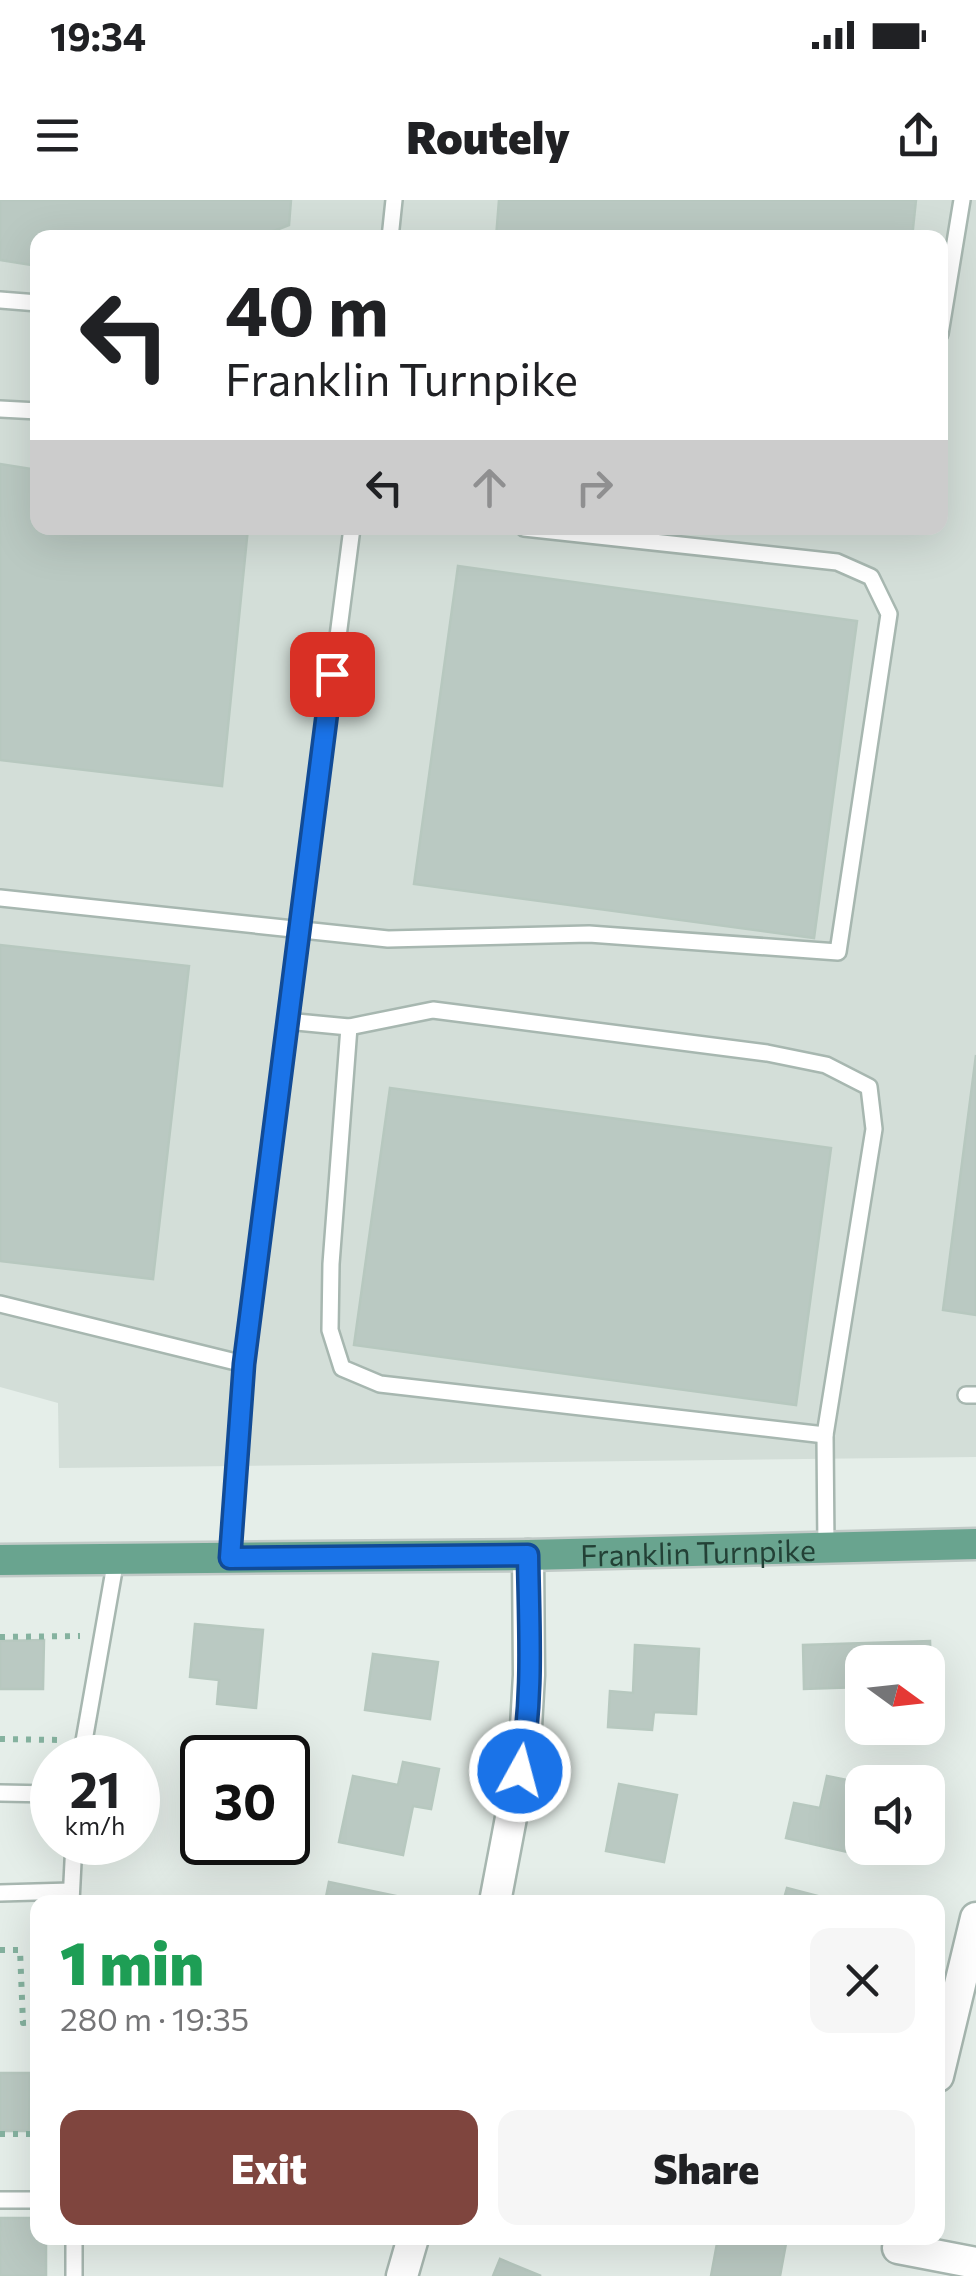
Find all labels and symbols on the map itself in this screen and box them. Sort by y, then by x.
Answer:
pin [290,632,375,717]
street label: Franklin Turnpike [580,1529,816,1572]
north arrow [845,1645,945,1745]
position arrow [468,1719,572,1823]
speed limit sign: 30 [180,1735,310,1865]

